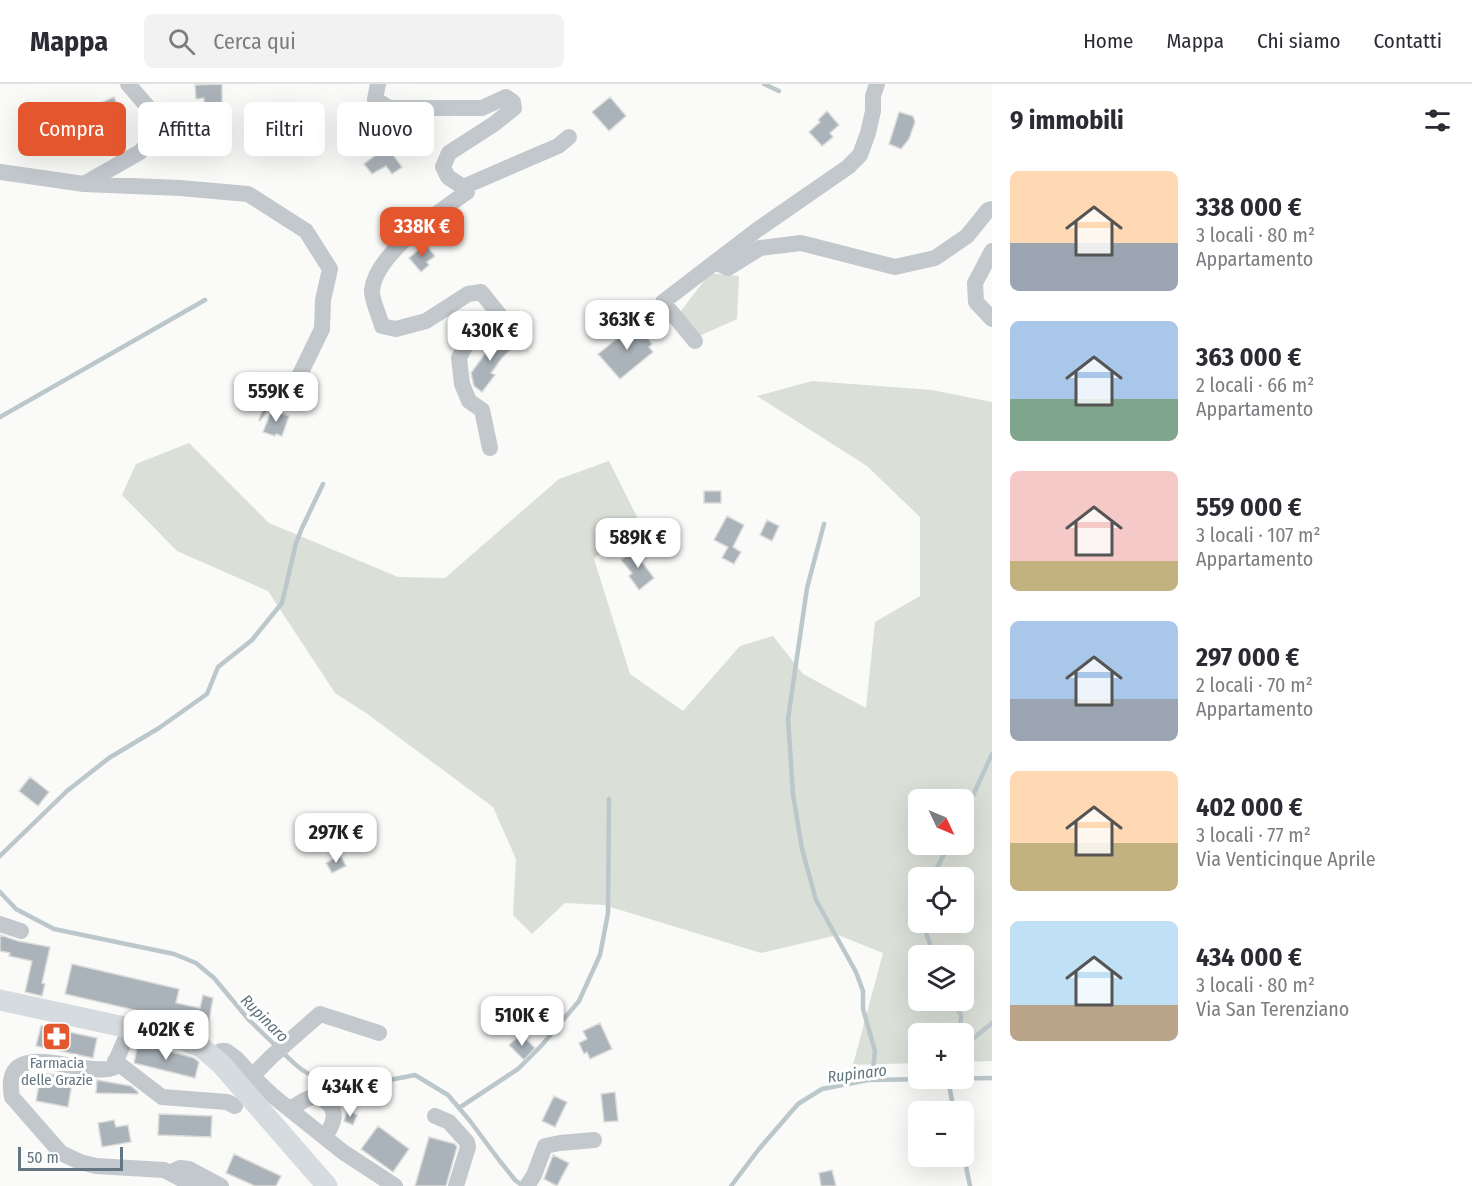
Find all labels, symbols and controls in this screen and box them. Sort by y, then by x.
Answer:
search box [144,14,564,68]
text: Mappa [30,25,108,58]
icon: search [165,25,198,58]
text: Cerca qui [213,28,296,55]
text: Home [1083,28,1133,54]
text: Mappa [1166,28,1224,54]
text: Chi siamo [1257,28,1341,54]
text: Contatti [1374,28,1442,54]
chip: Compra [18,102,126,156]
chip: Affitta [138,102,232,156]
chip: Filtri [244,102,325,156]
chip: Nuovo [337,102,434,156]
icon: filters [1421,104,1454,137]
text: 9 immobili [1010,105,1124,136]
text: 338 000 € [1196,192,1302,223]
icon: home [1058,195,1130,267]
pin: 338K € [373,207,471,258]
text: 338K € [394,214,450,238]
text: 3 locali · 80 m² [1196,223,1315,247]
text: Appartamento [1196,247,1313,271]
pin: 363K € [578,300,676,351]
text: 363K € [599,307,655,331]
pin: 430K € [441,311,539,362]
text: 430K € [462,318,518,342]
text: 363 000 € [1196,342,1301,373]
icon: home [1058,345,1130,417]
pin: 559K € [227,372,325,423]
text: 2 locali · 66 m² [1196,373,1314,397]
text: 559K € [248,379,304,403]
text: Appartamento [1196,397,1313,421]
text: 559 000 € [1196,492,1302,523]
icon: home [1058,495,1130,567]
pin: 589K € [589,518,687,569]
text: 3 locali · 107 m² [1196,523,1321,547]
text: 589K € [610,525,667,549]
text: Appartamento [1196,547,1313,571]
text: 297 000 € [1196,642,1300,673]
icon: home [1058,645,1130,717]
text: 2 locali · 70 m² [1196,673,1313,697]
text: Appartamento [1196,697,1313,721]
north arrow [908,789,974,855]
map controls [908,789,974,1167]
text: 402 000 € [1196,792,1303,823]
icon: home [1058,795,1130,867]
pin: 297K € [287,813,385,864]
text: 297K € [309,820,363,844]
text: 3 locali · 77 m² [1196,823,1311,847]
text: Via Venticinque Aprile [1196,847,1376,871]
button: locate [908,867,974,933]
text: 434 000 € [1196,942,1302,973]
button: layers [908,945,974,1011]
icon: home [1058,945,1130,1017]
text: 3 locali · 80 m² [1196,973,1315,997]
water label: Rupinaro [237,991,292,1046]
pin: 510K € [473,996,571,1047]
text: Via San Terenziano [1196,997,1349,1021]
text: 510K € [495,1003,549,1027]
pin: 402K € [117,1010,215,1061]
text: 402K € [138,1017,194,1041]
pharmacy icon: Farmacia delle Grazie [41,1020,73,1052]
button: + [908,1023,974,1089]
place label: Farmacia delle Grazie [21,1054,93,1089]
water label: Rupinaro [826,1060,888,1087]
pin: 434K € [301,1067,399,1118]
text: 434K € [322,1074,378,1098]
button: − [908,1101,974,1167]
scale bar [18,1144,123,1172]
text: 50 m [27,1148,59,1167]

